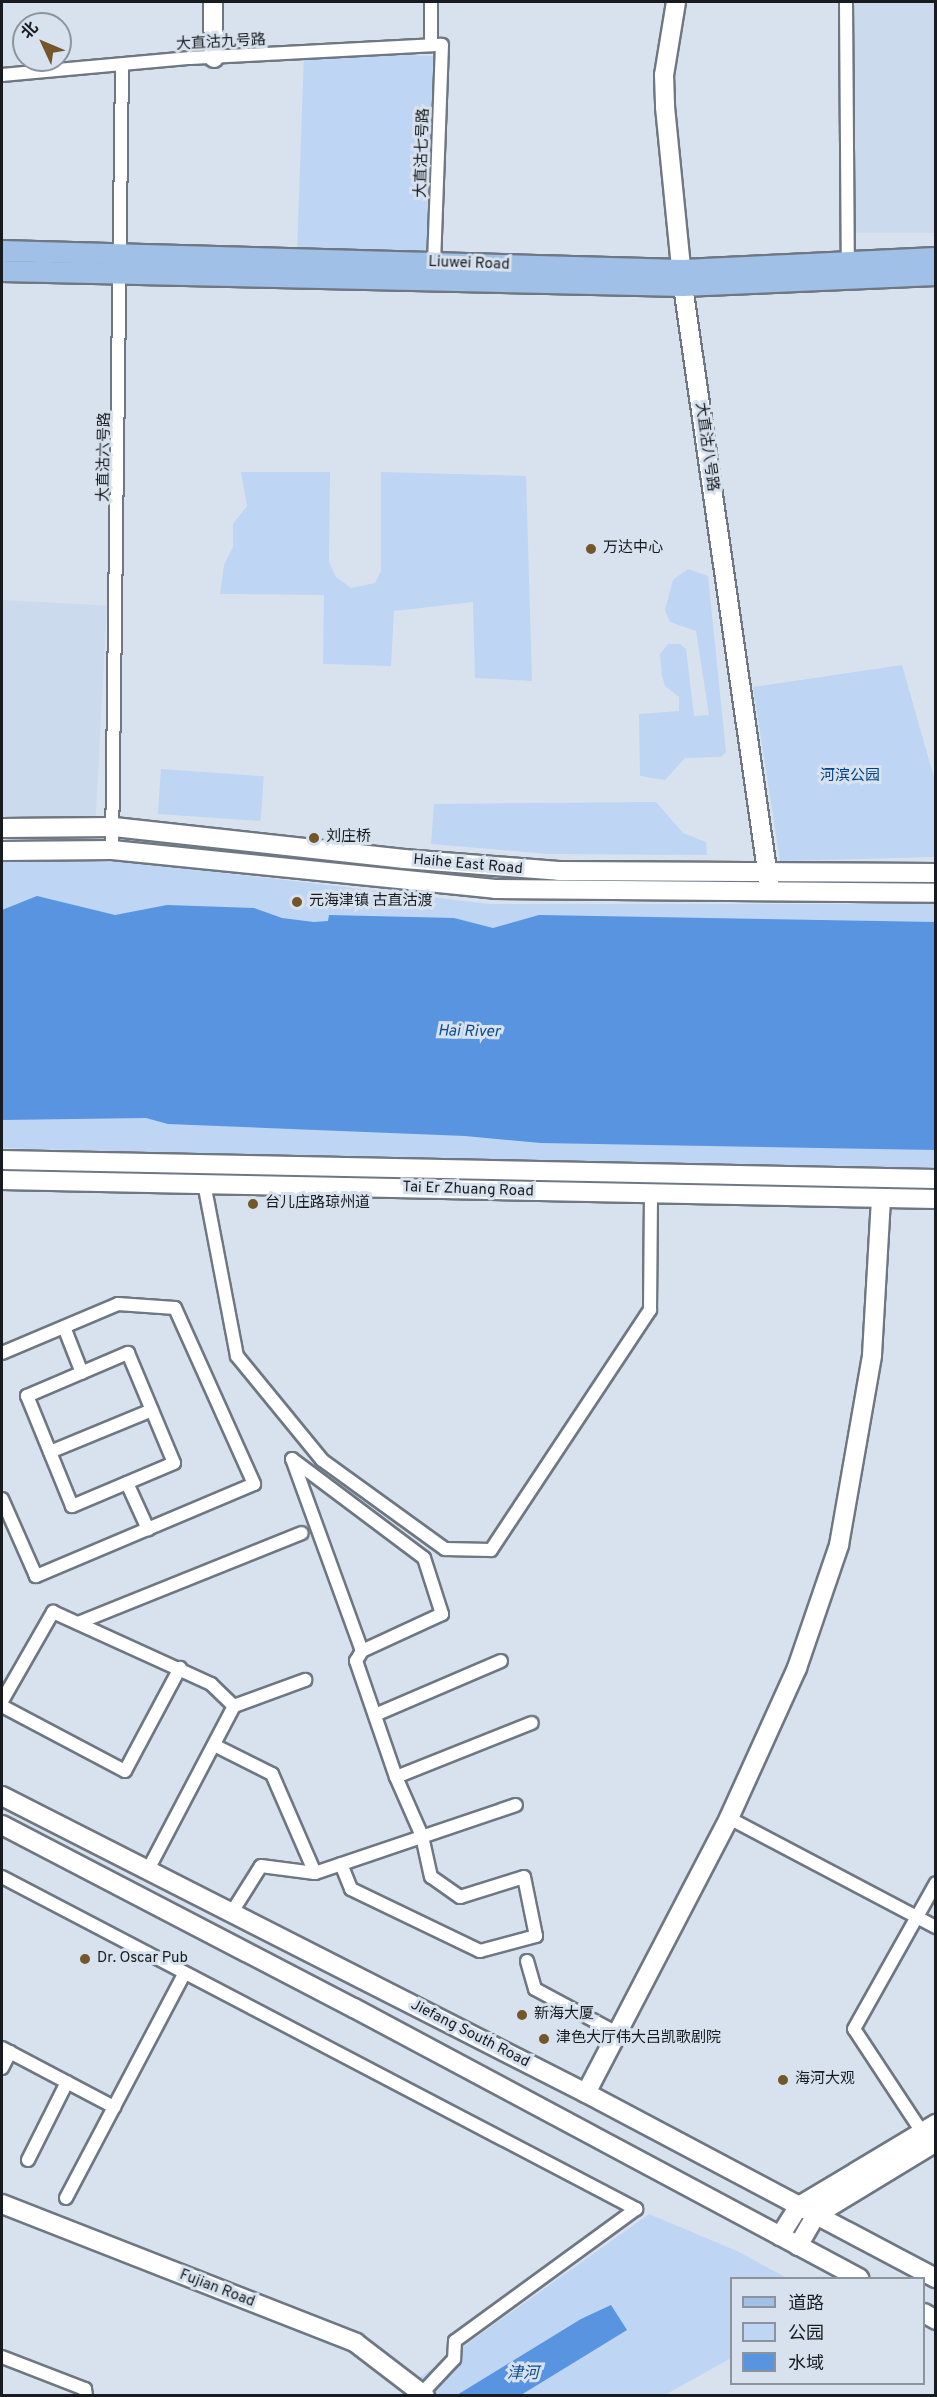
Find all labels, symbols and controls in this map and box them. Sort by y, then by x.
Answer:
north arrow [12,12,72,72]
text: 北 [18,18,43,44]
street label: 大直沽九号路 [176,32,266,54]
street label: 大直沽七号路 [412,108,434,198]
street label: Liuwei Road [428,254,510,274]
street label: 大直沽八号路 [691,401,721,493]
street label: 大直沽六号路 [95,412,115,502]
place label: 万达中心 [603,540,663,558]
marker: 万达中心 [584,542,598,556]
park label: 河滨公园 [820,768,880,786]
place label: 刘庄桥 [326,829,371,847]
marker: 刘庄桥 [307,831,321,845]
street label: Haihe East Road [413,851,523,879]
place label: 元海津镇 古直沽渡 [309,893,433,911]
marker: 元海津镇 古直沽渡 [290,895,304,909]
water label: Hai River [438,1022,500,1042]
street label: Tai Er Zhuang Road [402,1179,534,1201]
place label: 台儿庄路琼州道 [265,1195,370,1213]
marker: 台儿庄路琼州道 [246,1197,260,1211]
place label: Dr. Oscar Pub [97,1950,188,1968]
marker: Dr. Oscar Pub [78,1952,92,1966]
street label: Jiefang South Road [408,1996,532,2072]
place label: 新海大厦 [534,2006,594,2024]
marker: 新海大厦 [515,2008,529,2022]
place label: 津色大厅·伟大吕凯歌剧院 [556,2030,721,2048]
marker: 津色大厅·伟大吕凯歌剧院 [537,2032,551,2046]
place label: 海河大观 [795,2071,855,2089]
marker: 海河大观 [776,2073,790,2087]
street label: Fujian Road [177,2266,257,2312]
legend [730,2277,925,2385]
text: 道路 [788,2293,824,2316]
text: 公园 [788,2323,824,2346]
text: 水域 [788,2353,824,2376]
water label: 津河 [507,2364,539,2384]

